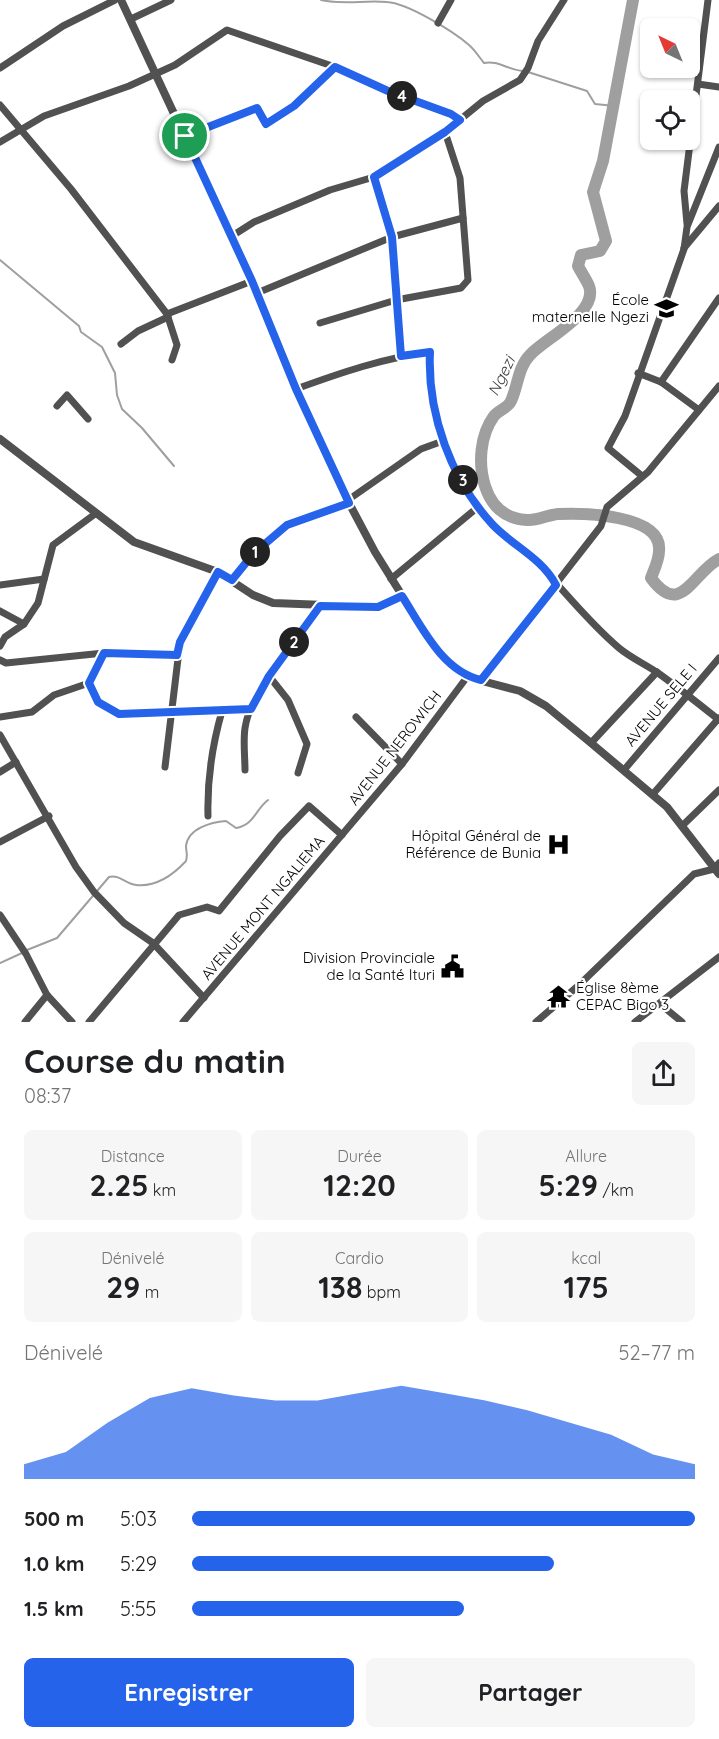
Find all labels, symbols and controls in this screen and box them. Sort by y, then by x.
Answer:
north arrow [640,18,700,78]
map controls [640,18,700,150]
pin: 4 [387,81,417,111]
text: 4 [397,86,407,106]
button: locate [640,90,700,150]
pin [159,110,210,161]
icon: arrive [168,119,201,152]
place label: École maternelle Ngezi [532,290,649,326]
school or university icon: École maternelle Ngezi [654,296,680,322]
water label: Ngezi [483,352,520,399]
pin: 3 [448,465,478,495]
text: 3 [459,470,467,490]
pin: 1 [240,537,270,567]
text: 1 [252,542,258,562]
pin: 2 [279,627,309,657]
text: 2 [289,632,299,652]
street label: AVENUE SELE I [620,659,701,750]
street label: AVENUE NEROWICH [344,686,445,809]
place label: Hôpital Général de Référence de Bunia [405,826,541,862]
street label: AVENUE MONT NGALIEMA [197,831,329,984]
hospital icon: Hôpital Général de Référence de Bunia [546,832,572,858]
place label: Division Provinciale de la Santé Ituri [303,948,435,984]
public building icon: Division Provinciale de la Santé Ituri [440,954,466,980]
place label: Église 8ème CEPAC Bigo 3 [576,978,669,1014]
temple icon: Église 8ème CEPAC Bigo 3 [545,984,571,1010]
text: Course du matin [24,1040,286,1081]
button: share [632,1042,695,1105]
text: 08:37 [24,1083,71,1108]
text: Distance [101,1146,165,1166]
text: Durée [337,1146,382,1166]
text: Allure [565,1146,607,1166]
text: 2.25 [90,1166,149,1204]
text: 12:20 [323,1166,396,1204]
text: 5:29 [538,1166,598,1204]
text: km [149,1180,176,1200]
text: /km [598,1180,634,1200]
text: Dénivelé [101,1248,165,1268]
text: Cardio [335,1248,384,1268]
text: kcal [571,1248,601,1268]
text: 29 [106,1268,140,1306]
text: 138 [318,1268,362,1306]
text: 175 [563,1268,609,1306]
text: m [140,1282,159,1302]
text: bpm [362,1282,401,1302]
text: Dénivelé [24,1340,103,1365]
text: 52–77 m [619,1340,695,1365]
text: 500 m [24,1506,84,1531]
text: 5:03 [120,1506,157,1531]
text: 1.0 km [24,1551,84,1576]
text: 5:29 [120,1551,157,1576]
text: 1.5 km [24,1596,84,1621]
text: 5:55 [120,1596,156,1621]
button: Enregistrer [24,1658,354,1727]
button: Partager [366,1658,695,1727]

